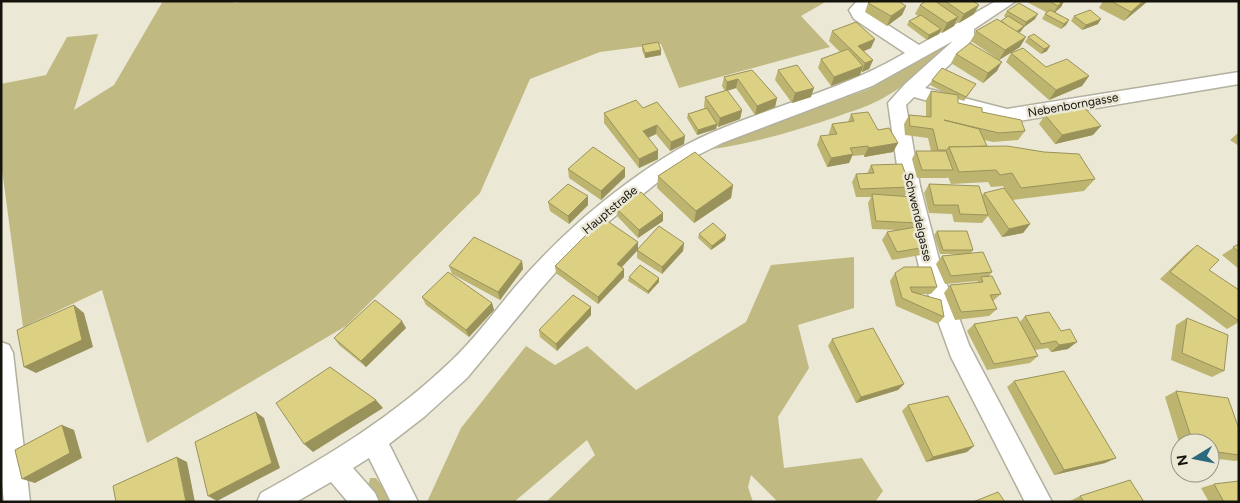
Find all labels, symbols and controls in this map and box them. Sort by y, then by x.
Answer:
street label: Nebenborngasse [1027,90,1120,120]
street label: Schwendelgasse [901,172,935,263]
street label: Hauptstraße [580,183,641,237]
north arrow [1170,433,1220,483]
text: N [1173,453,1192,467]

